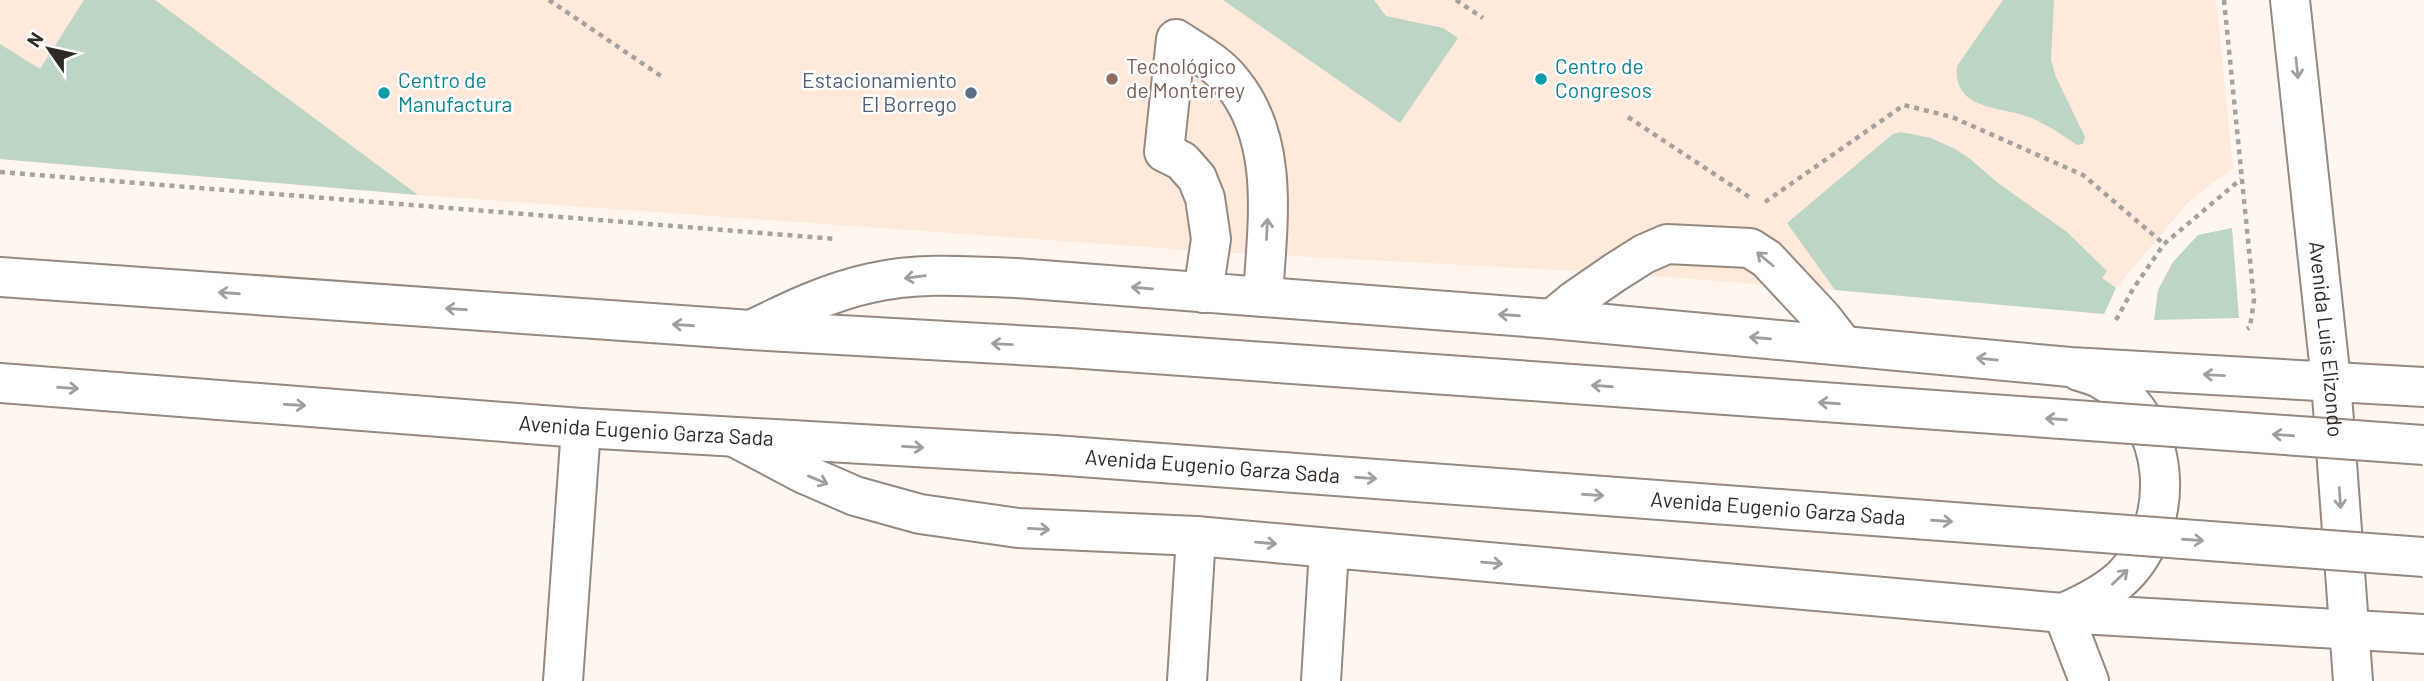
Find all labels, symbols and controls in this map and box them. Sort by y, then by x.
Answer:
north arrow [14,14,84,84]
text: N [21,28,48,51]
place label: Tecnológico de Monterrey [1126,53,1245,102]
place label: Centro de Congresos [1555,53,1652,102]
one-way arrow [2291,56,2304,79]
place label: Centro de Manufactura [398,67,512,116]
place label: Estacionamiento El Borrego [802,67,957,116]
marker: Tecnológico de Monterrey [1104,71,1120,87]
marker: Centro de Congresos [1533,71,1549,87]
marker: Centro de Manufactura [376,85,392,101]
marker: Estacionamiento El Borrego [963,85,979,101]
one-way arrow [1261,218,1274,240]
street label: Avenida Luis Elizondo [2305,240,2349,438]
one-way arrow [1756,251,1774,267]
one-way arrow [904,271,927,284]
one-way arrow [1131,281,1154,294]
one-way arrow [219,286,241,299]
one-way arrow [446,302,468,315]
one-way arrow [1498,309,1521,322]
one-way arrow [672,318,695,331]
one-way arrow [1750,331,1772,344]
one-way arrow [991,338,1014,351]
one-way arrow [1976,352,1999,365]
one-way arrow [2202,368,2225,381]
one-way arrow [1591,379,1614,392]
one-way arrow [56,382,79,395]
one-way arrow [1818,396,1841,409]
one-way arrow [283,399,306,412]
street label: Avenida Eugenio Garza Sada [518,409,775,450]
one-way arrow [2045,412,2067,425]
one-way arrow [2272,428,2294,441]
one-way arrow [901,441,924,454]
street label: Avenida Eugenio Garza Sada [1084,443,1341,487]
one-way arrow [1354,472,1377,485]
one-way arrow [807,474,828,487]
street label: Avenida Eugenio Garza Sada [1650,485,1906,529]
one-way arrow [2334,486,2347,509]
one-way arrow [1581,489,1604,502]
one-way arrow [1930,515,1953,528]
one-way arrow [1027,522,1050,535]
one-way arrow [2181,534,2204,547]
one-way arrow [1254,537,1277,550]
one-way arrow [1481,557,1503,570]
one-way arrow [2112,569,2129,586]

